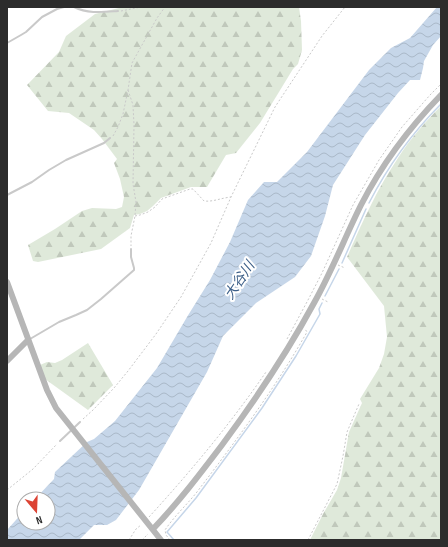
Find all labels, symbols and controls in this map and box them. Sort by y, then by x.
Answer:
water label: 大谷川 [221,256,259,302]
north arrow [16,491,56,531]
text: N [34,513,44,527]

